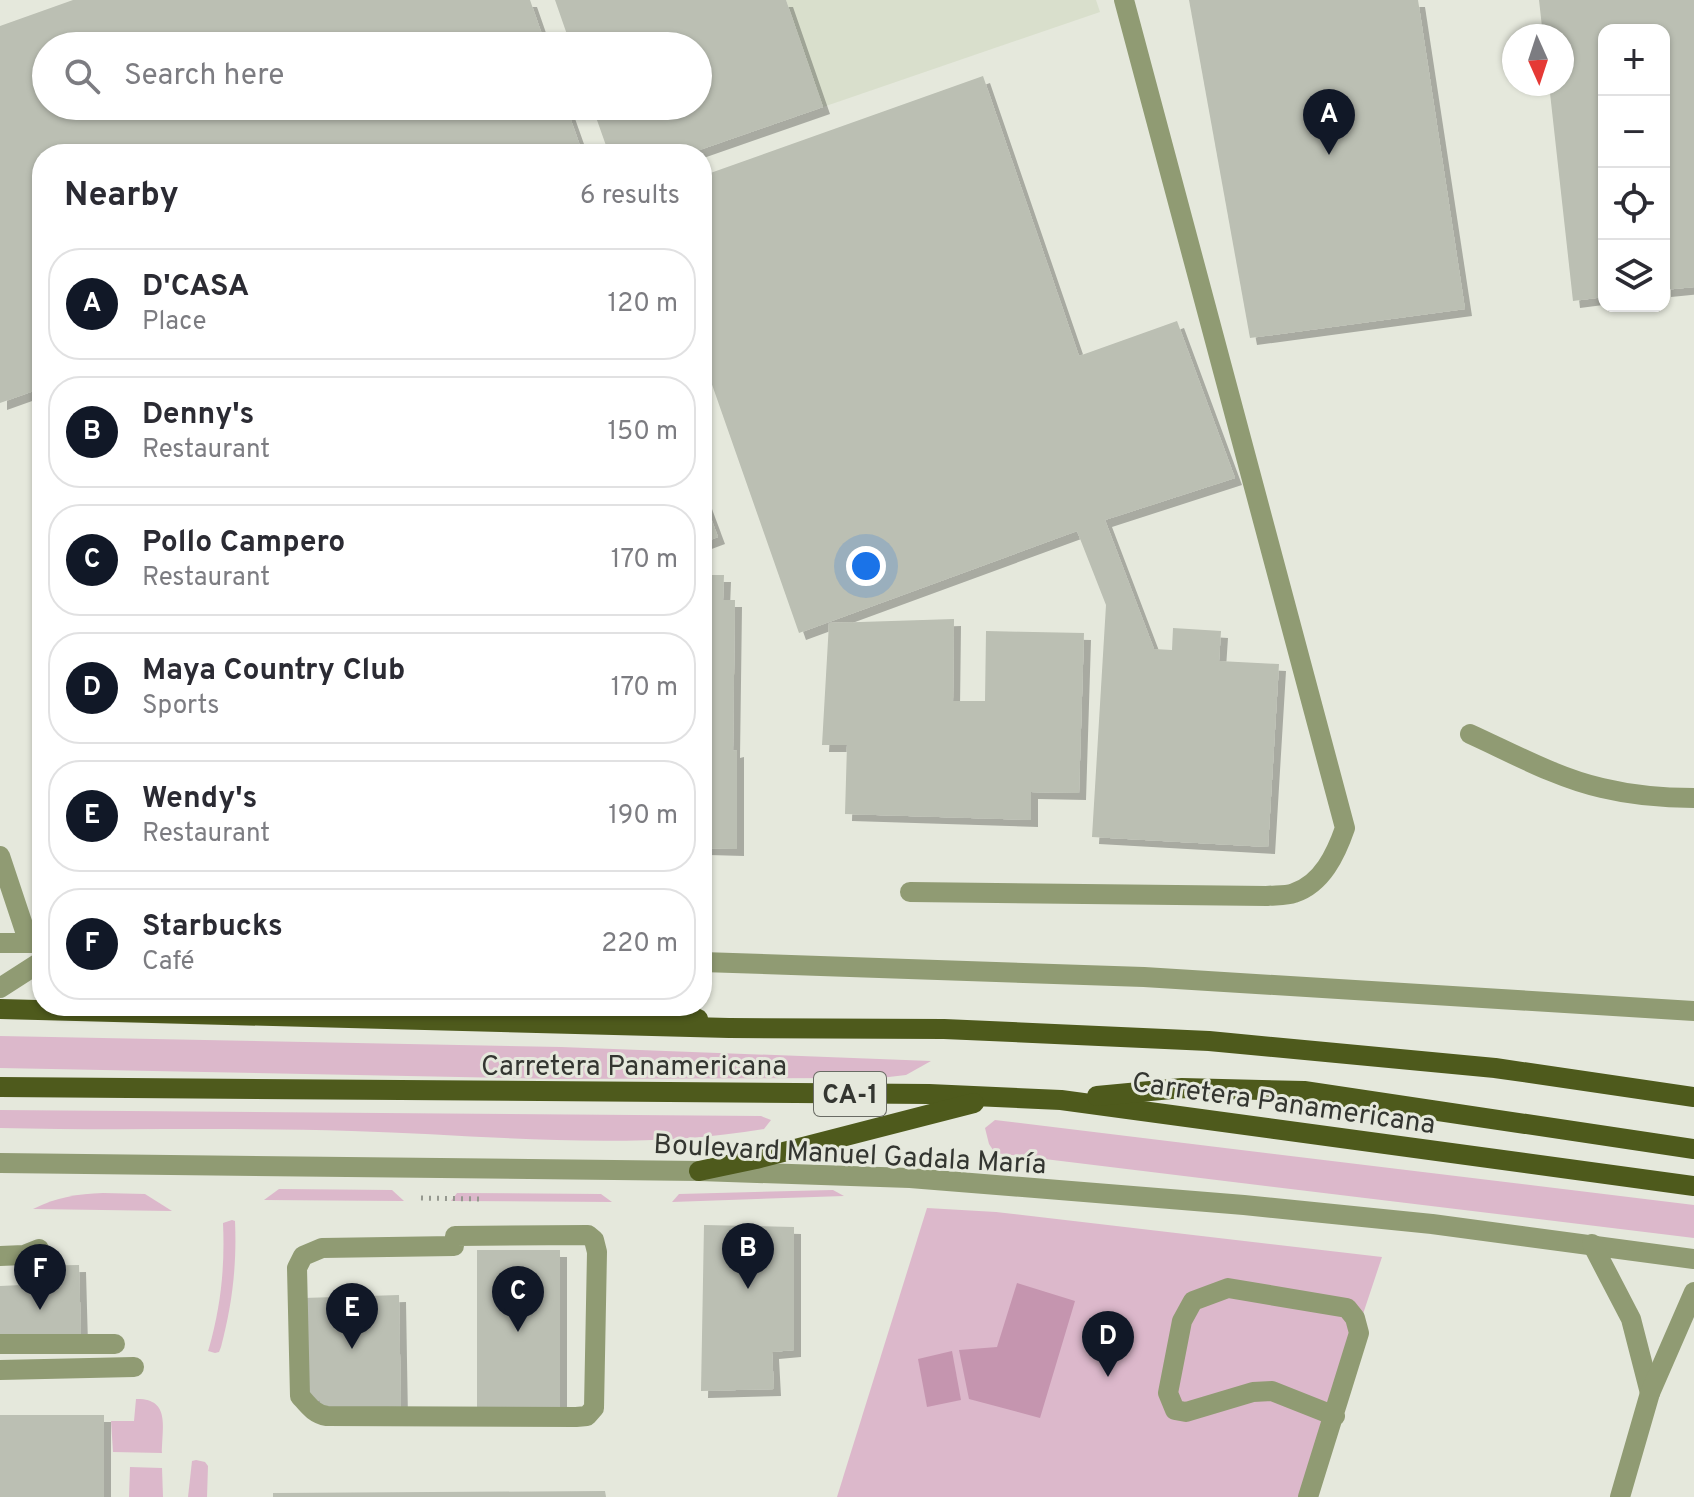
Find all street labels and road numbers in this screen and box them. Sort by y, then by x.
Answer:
street label: Carretera Panamericana [481,1050,787,1086]
street label: Carretera Panamericana [1129,1066,1438,1144]
road number: CA-1 [814,1072,886,1116]
street label: Boulevard Manuel Gadala María [652,1128,1047,1184]

